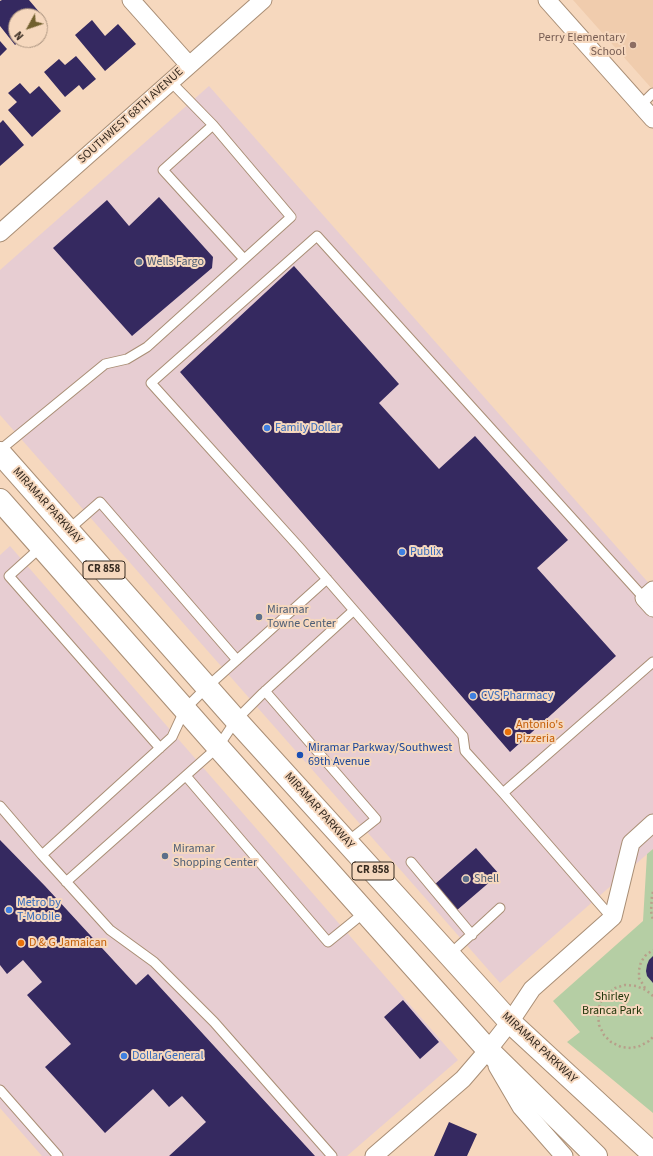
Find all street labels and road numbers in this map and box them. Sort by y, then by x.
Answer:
street label: SOUTHWEST 68TH AVENUE [76,65,186,167]
street label: MIRAMAR PARKWAY [9,465,85,547]
road number: CR 858 [83,561,125,579]
street label: MIRAMAR PARKWAY [281,770,357,852]
road number: CR 858 [352,862,394,880]
street label: MIRAMAR PARKWAY [498,1009,580,1087]

